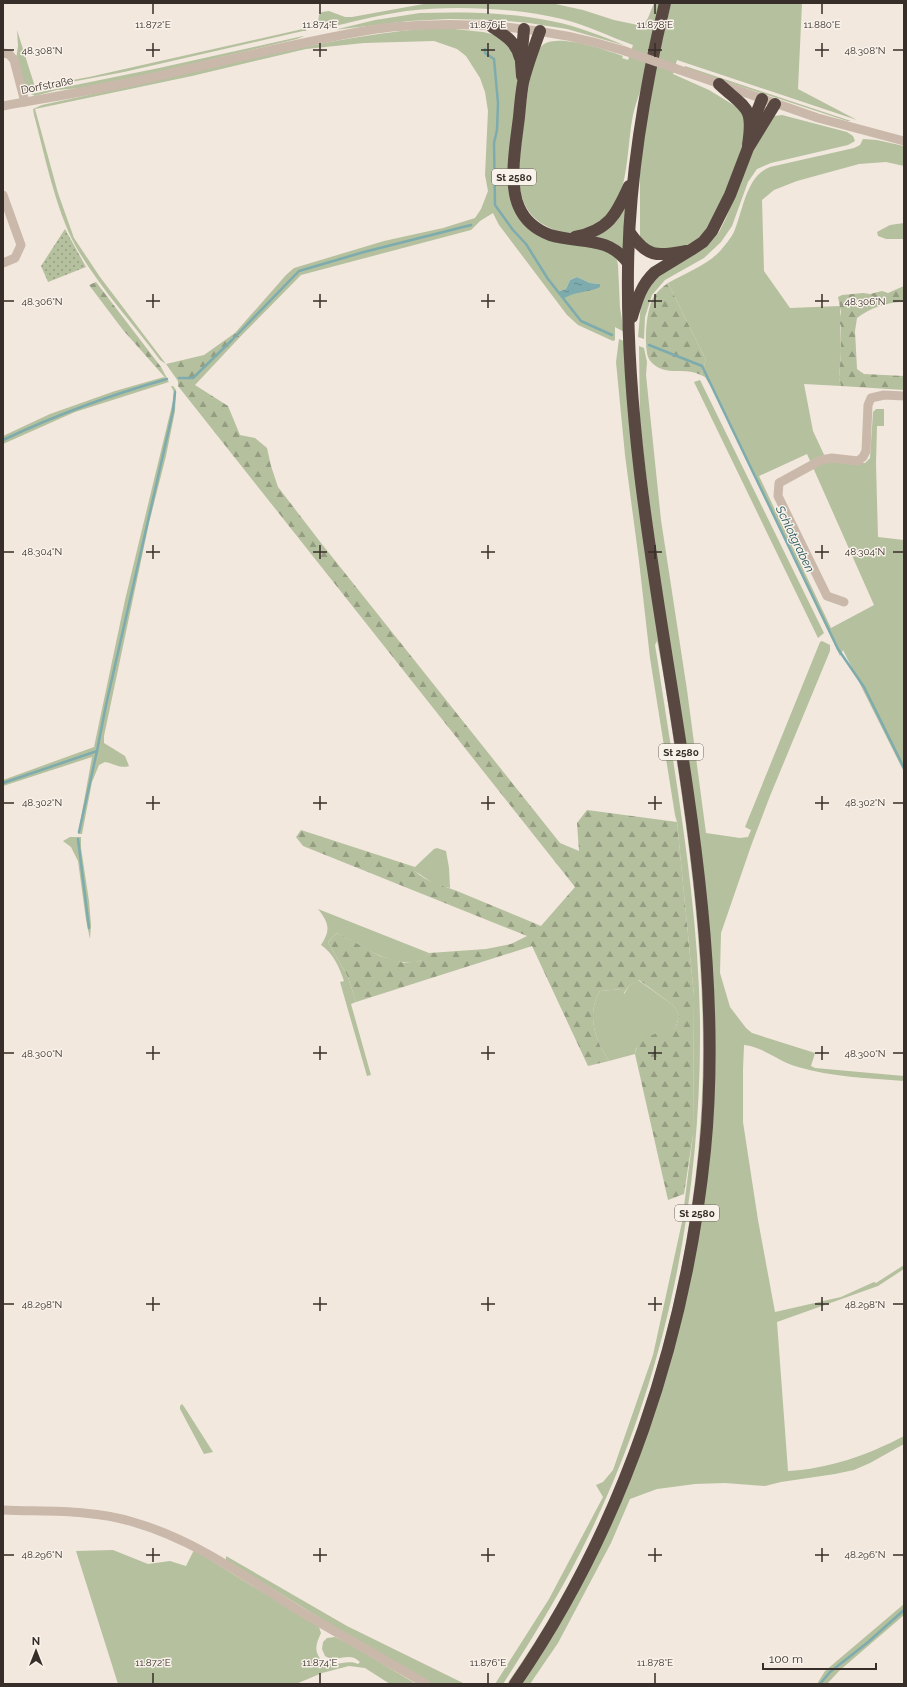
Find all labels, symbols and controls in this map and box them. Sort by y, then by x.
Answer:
text: 11.872°E [135,19,171,30]
text: 11.874°E [302,19,338,30]
text: 11.876°E [470,19,506,30]
text: 11.878°E [637,19,673,30]
text: 11.880°E [804,19,840,30]
text: 48.308°N [21,45,63,56]
text: 48.308°N [844,45,886,56]
street label: Dorfstraße [20,74,75,97]
road number: St 2580 [492,169,536,185]
text: 48.306°N [21,296,63,307]
text: 48.306°N [844,296,886,307]
water label: Schlotgraben [772,503,817,575]
text: 48.304°N [22,546,62,557]
text: 48.304°N [845,546,885,557]
road number: St 2580 [659,744,703,760]
text: 48.302°N [22,797,62,808]
text: 48.302°N [845,797,885,808]
text: 48.300°N [21,1048,63,1059]
text: 48.300°N [844,1048,886,1059]
road number: St 2580 [675,1205,719,1221]
text: 48.298°N [22,1299,62,1310]
text: 48.298°N [845,1299,885,1310]
text: 48.296°N [22,1549,62,1560]
text: 48.296°N [845,1549,885,1560]
north arrow [16,1631,56,1671]
text: N [32,1635,40,1648]
scale bar [763,1645,876,1671]
text: 100 m [769,1652,803,1666]
text: 11.872°E [135,1657,171,1668]
text: 11.874°E [302,1657,338,1668]
text: 11.876°E [470,1657,506,1668]
text: 11.878°E [637,1657,673,1668]

